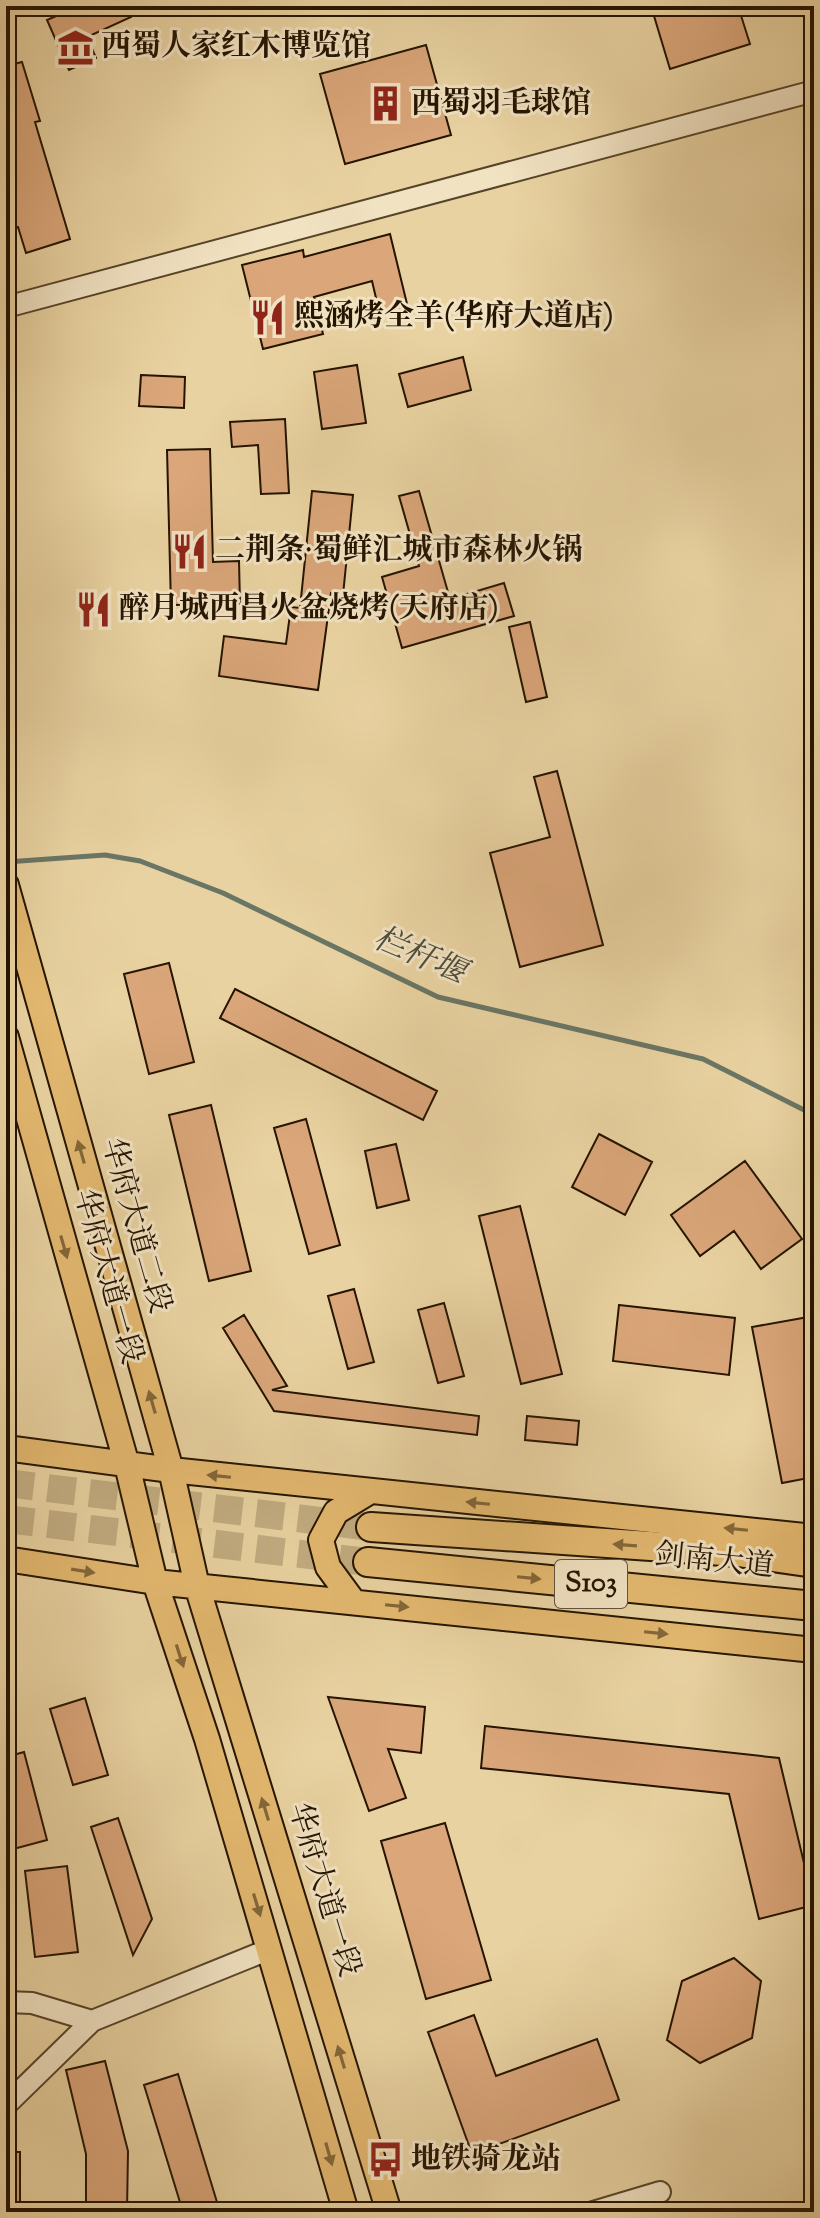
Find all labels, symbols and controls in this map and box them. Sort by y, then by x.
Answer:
place label: 西蜀人家红木博览馆 [101,26,371,69]
museum icon: 西蜀人家红木博览馆 [56,28,94,66]
place label: 西蜀羽毛球馆 [411,83,591,126]
building icon: 西蜀羽毛球馆 [366,85,404,123]
place label: 熙涵烤全羊(华府大道店) [294,296,614,339]
restaurant icon: 熙涵烤全羊(华府大道店) [249,298,287,336]
place label: 二荆条·蜀鲜汇城市森林火锅 [215,530,583,573]
restaurant icon: 二荆条·蜀鲜汇城市森林火锅 [170,532,208,570]
place label: 醉月城西昌火盆烧烤(天府店) [119,588,499,631]
restaurant icon: 醉月城西昌火盆烧烤(天府店) [74,590,112,628]
water label: 栏杆堰 [366,917,477,999]
street label: 华府大道二段 [90,1134,180,1318]
one-way arrow [74,1139,87,1163]
street label: 华府大道一段 [62,1185,152,1369]
one-way arrow [59,1235,71,1260]
one-way arrow [145,1389,157,1414]
one-way arrow [206,1469,231,1482]
one-way arrow [465,1496,490,1509]
one-way arrow [723,1523,748,1536]
street label: 剑南大道 [652,1534,776,1590]
one-way arrow [612,1538,637,1551]
road number: S103 [555,1560,627,1608]
one-way arrow [71,1565,96,1578]
one-way arrow [517,1572,542,1585]
one-way arrow [385,1599,410,1612]
one-way arrow [644,1627,669,1640]
one-way arrow [174,1645,186,1669]
one-way arrow [258,1796,271,1820]
street label: 华府大道一段 [276,1798,370,1982]
one-way arrow [251,1893,263,1917]
one-way arrow [334,2045,347,2069]
place label: 地铁骑龙站 [411,2139,561,2182]
bus stop icon: 地铁骑龙站 [366,2141,404,2179]
one-way arrow [323,2143,336,2167]

